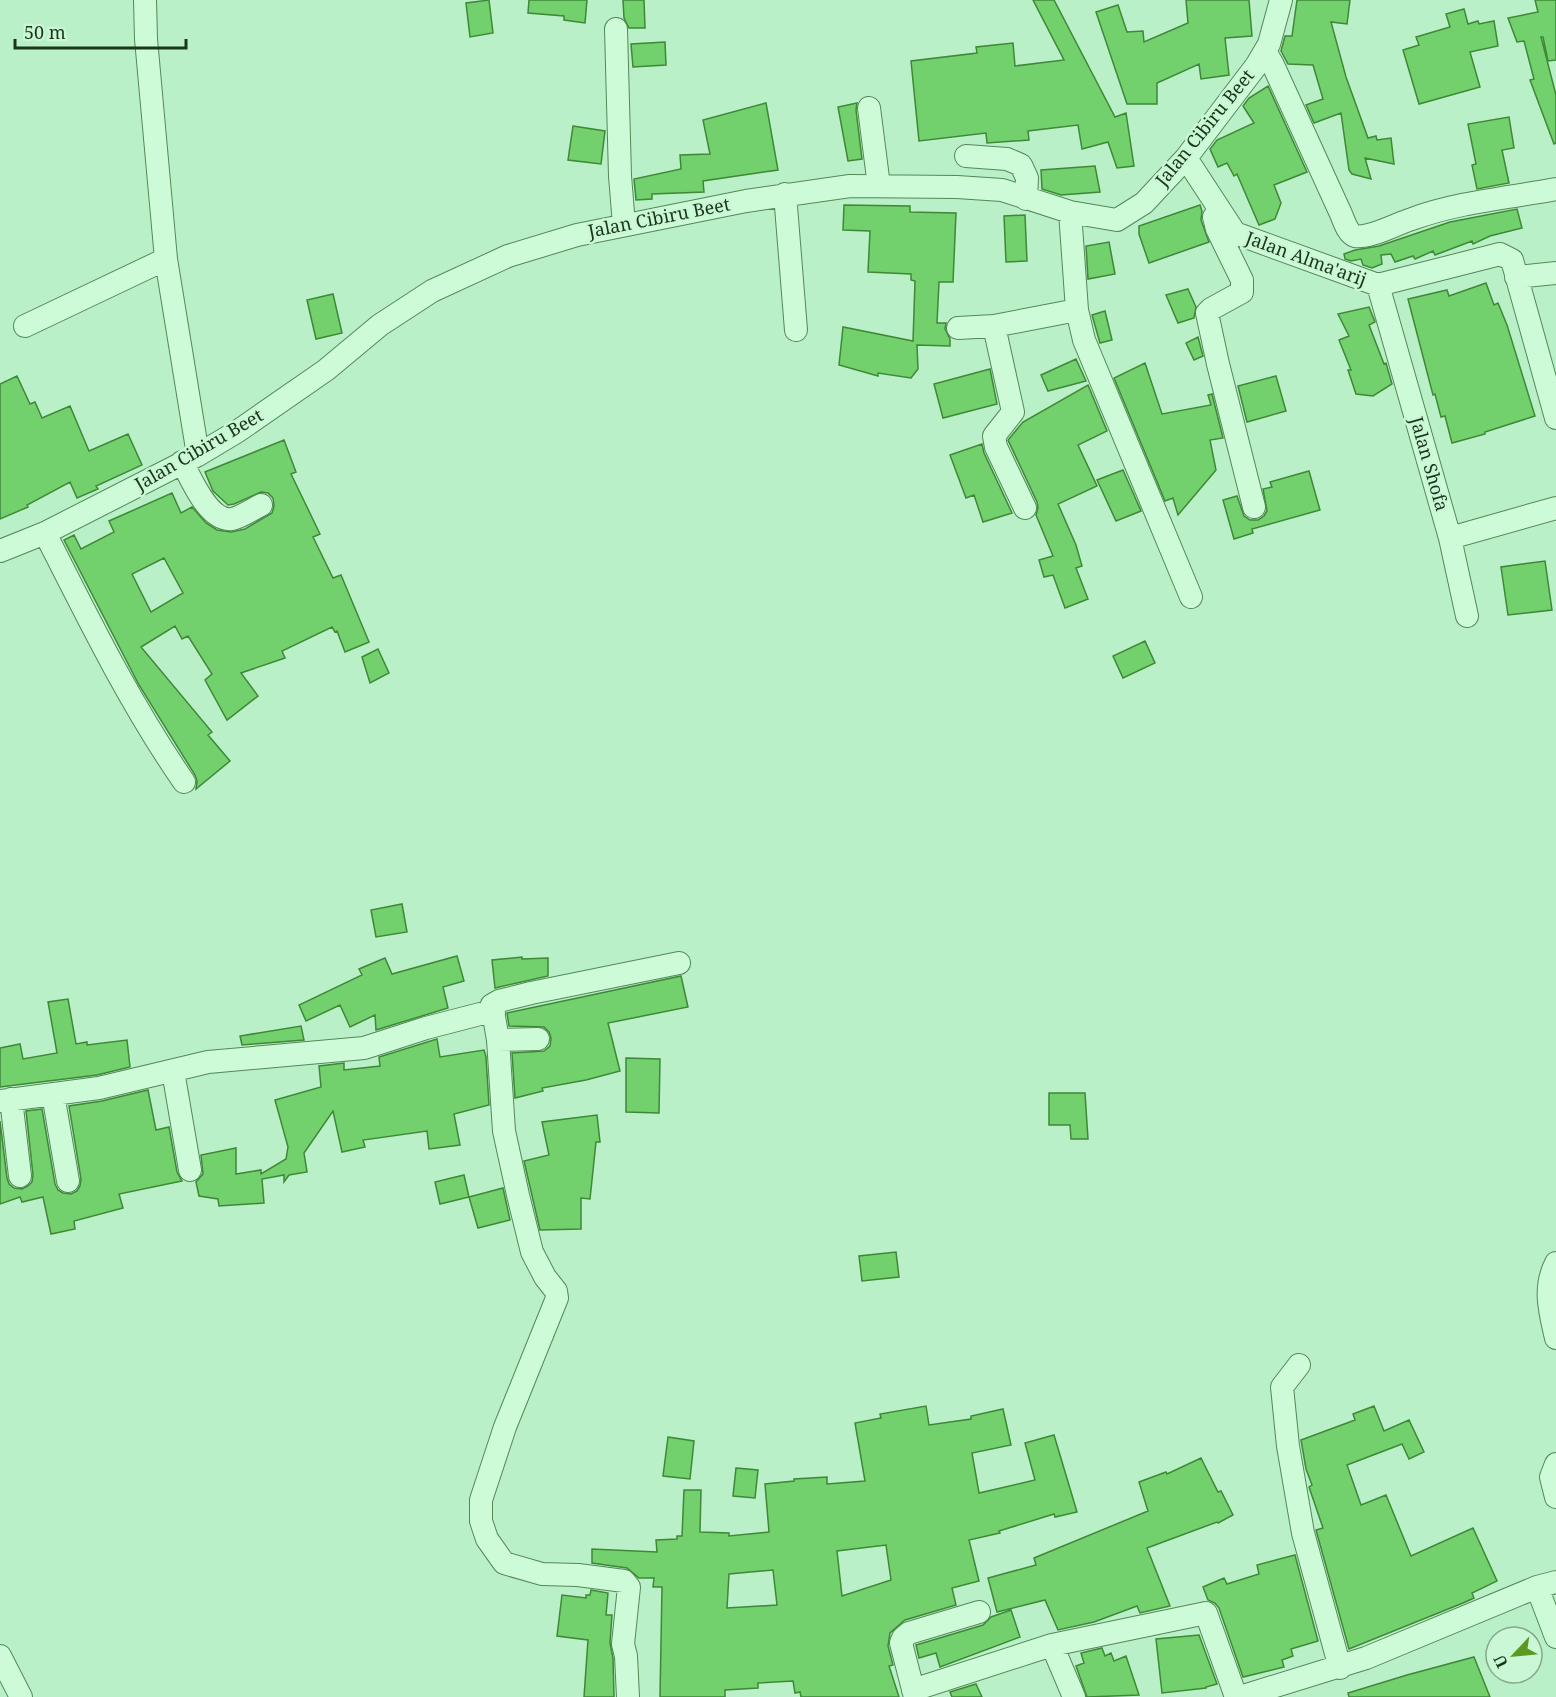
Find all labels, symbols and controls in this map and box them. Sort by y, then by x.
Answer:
scale bar [15,12,186,50]
text: 50 m [24,20,66,44]
street label: Jalan Cibiru Beet [1149,64,1259,192]
street label: Jalan Cibiru Beet [585,191,732,243]
street label: Jalan Alma'arij [1242,225,1370,291]
street label: Jalan Cibiru Beet [129,403,267,496]
street label: Jalan Shofa [1405,413,1455,514]
north arrow [1484,1625,1544,1685]
text: U [1488,1651,1513,1672]

